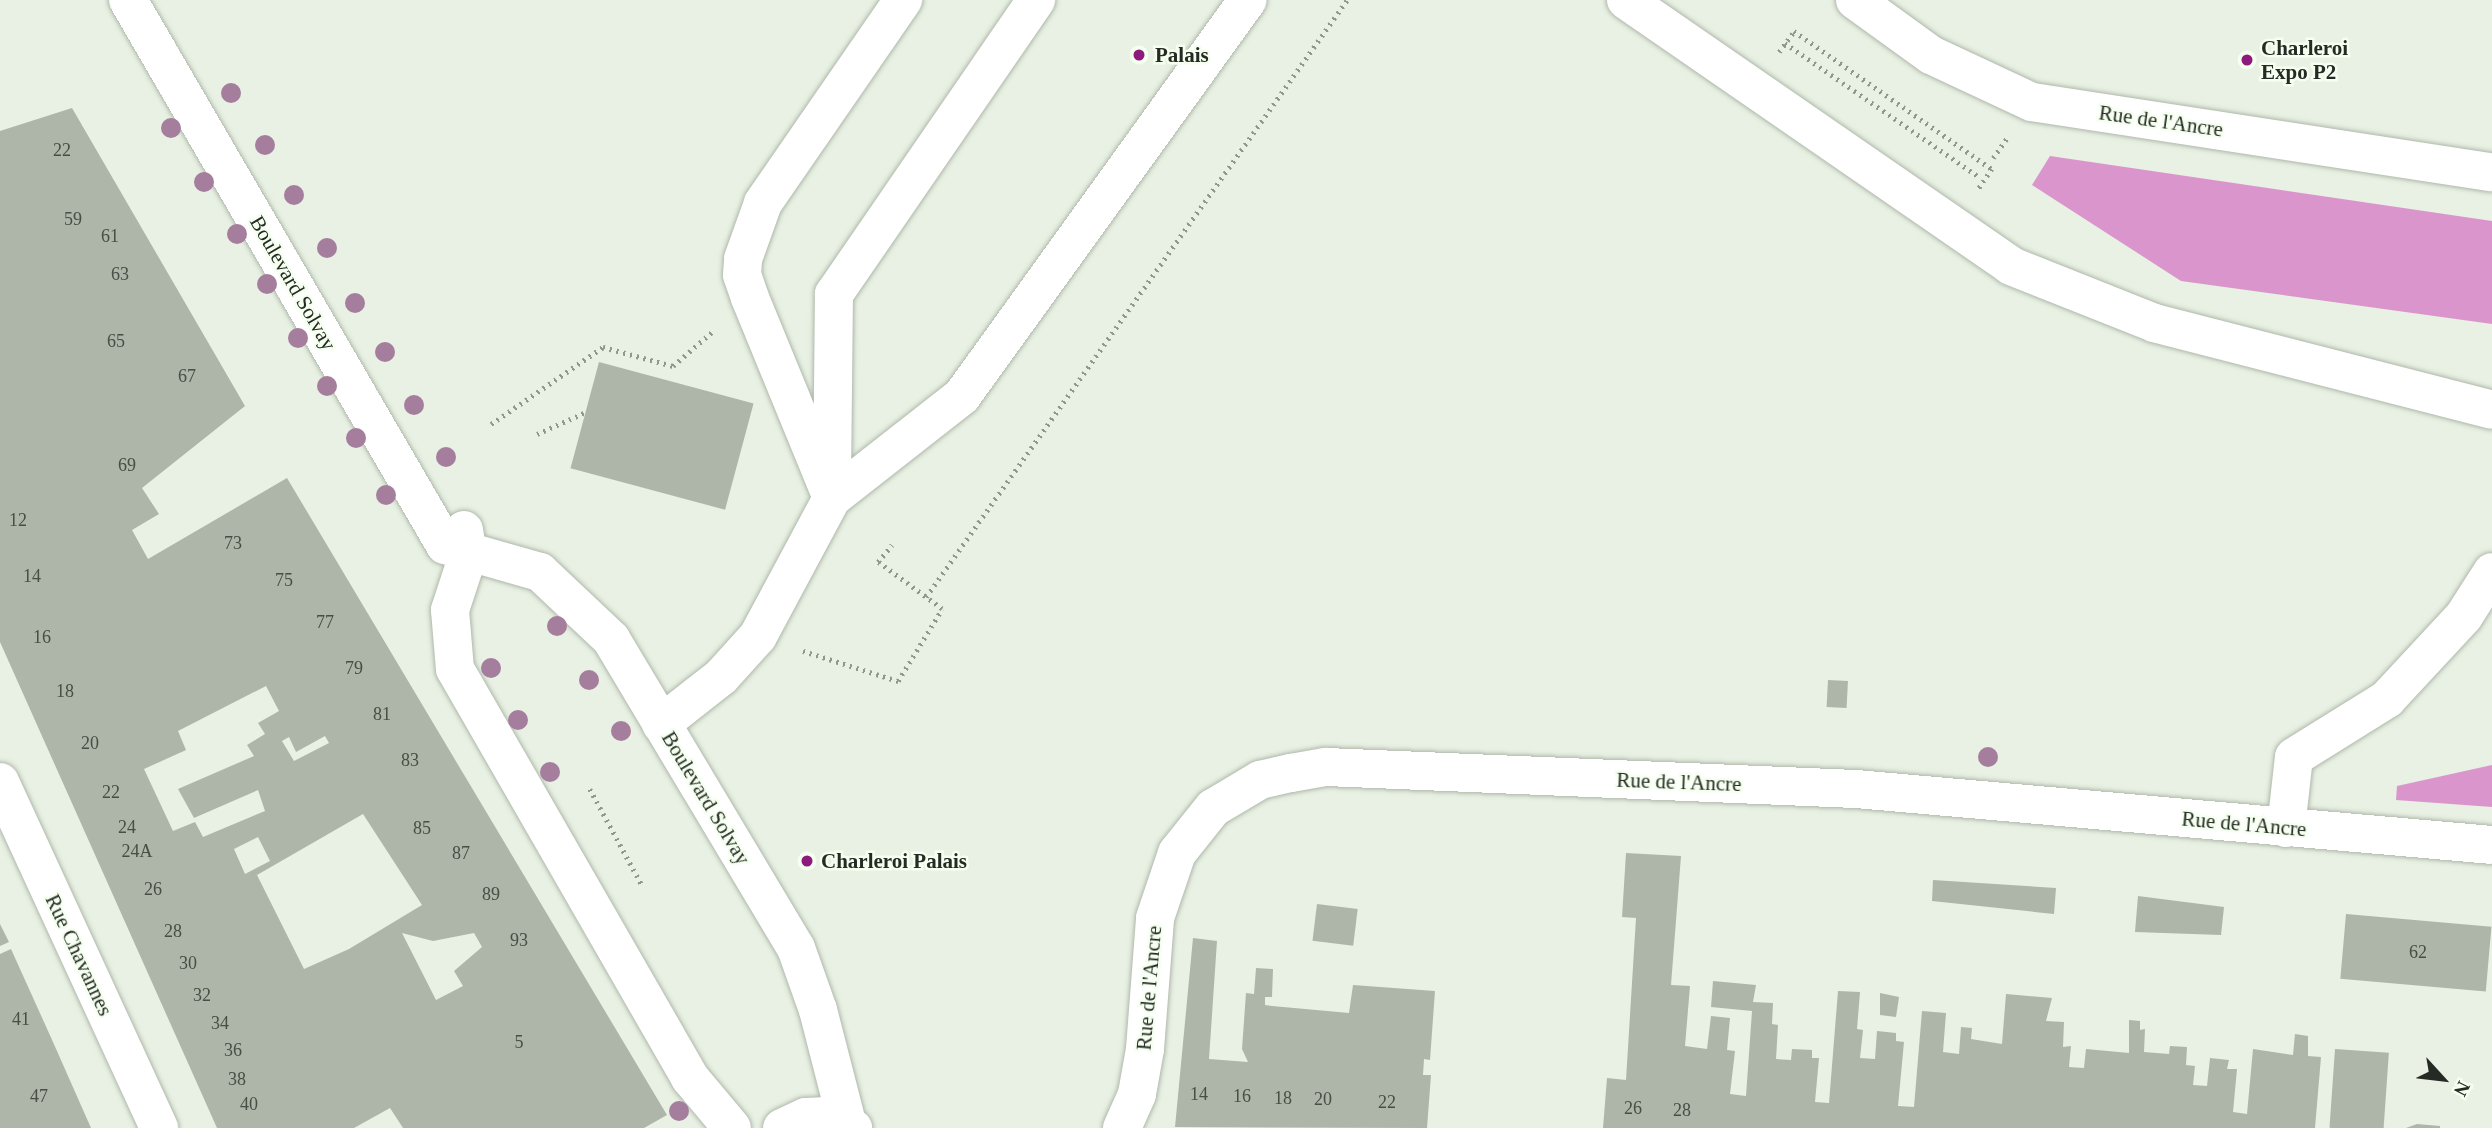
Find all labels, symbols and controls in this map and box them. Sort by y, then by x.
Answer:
place label: Charleroi Expo P2 [2261,35,2348,85]
place label: Palais [1155,42,1209,68]
marker: Palais [1129,45,1149,65]
marker: Charleroi Expo P2 [2239,52,2255,68]
street label: Rue de l'Ancre [2097,100,2225,142]
house number: 22 [53,139,71,161]
house number: 59 [64,208,82,230]
street label: Boulevard Solvay [244,211,342,355]
house number: 61 [101,225,119,247]
house number: 63 [111,263,129,285]
house number: 65 [107,330,125,352]
house number: 67 [178,365,196,387]
house number: 69 [118,454,136,476]
house number: 12 [9,509,27,531]
house number: 73 [224,532,242,554]
house number: 14 [23,565,41,587]
house number: 75 [275,569,293,591]
house number: 77 [316,611,334,633]
house number: 16 [33,626,51,648]
house number: 79 [345,657,363,679]
house number: 18 [56,680,74,702]
house number: 81 [373,703,391,725]
street label: Boulevard Solvay [656,727,756,869]
house number: 20 [81,732,99,754]
house number: 83 [401,749,419,771]
street label: Rue de l'Ancre [1616,767,1742,797]
house number: 22 [102,781,120,803]
street label: Rue de l'Ancre [2181,806,2307,842]
house number: 24 [118,816,136,838]
house number: 85 [413,817,431,839]
house number: 24A [122,840,152,862]
house number: 87 [452,842,470,864]
place label: Charleroi Palais [821,848,967,874]
marker: Charleroi Palais [799,853,815,869]
house number: 26 [144,878,162,900]
house number: 89 [482,883,500,905]
street label: Rue Chavannes [40,890,118,1020]
house number: 28 [164,920,182,942]
street label: Rue de l'Ancre [1131,925,1167,1051]
house number: 93 [510,929,528,951]
house number: 62 [2409,941,2427,963]
house number: 30 [179,952,197,974]
house number: 32 [193,984,211,1006]
house number: 41 [12,1008,30,1030]
house number: 34 [211,1012,229,1034]
house number: 5 [514,1031,524,1053]
house number: 36 [224,1039,242,1061]
north arrow [2408,1044,2478,1114]
house number: 38 [228,1068,246,1090]
text: N [2450,1078,2475,1100]
house number: 14 [1190,1083,1208,1105]
house number: 47 [30,1085,48,1107]
house number: 16 [1233,1085,1251,1107]
house number: 18 [1274,1087,1292,1109]
house number: 20 [1314,1088,1332,1110]
house number: 22 [1378,1091,1396,1113]
house number: 40 [240,1093,258,1115]
house number: 26 [1624,1097,1642,1119]
house number: 28 [1673,1099,1691,1121]

